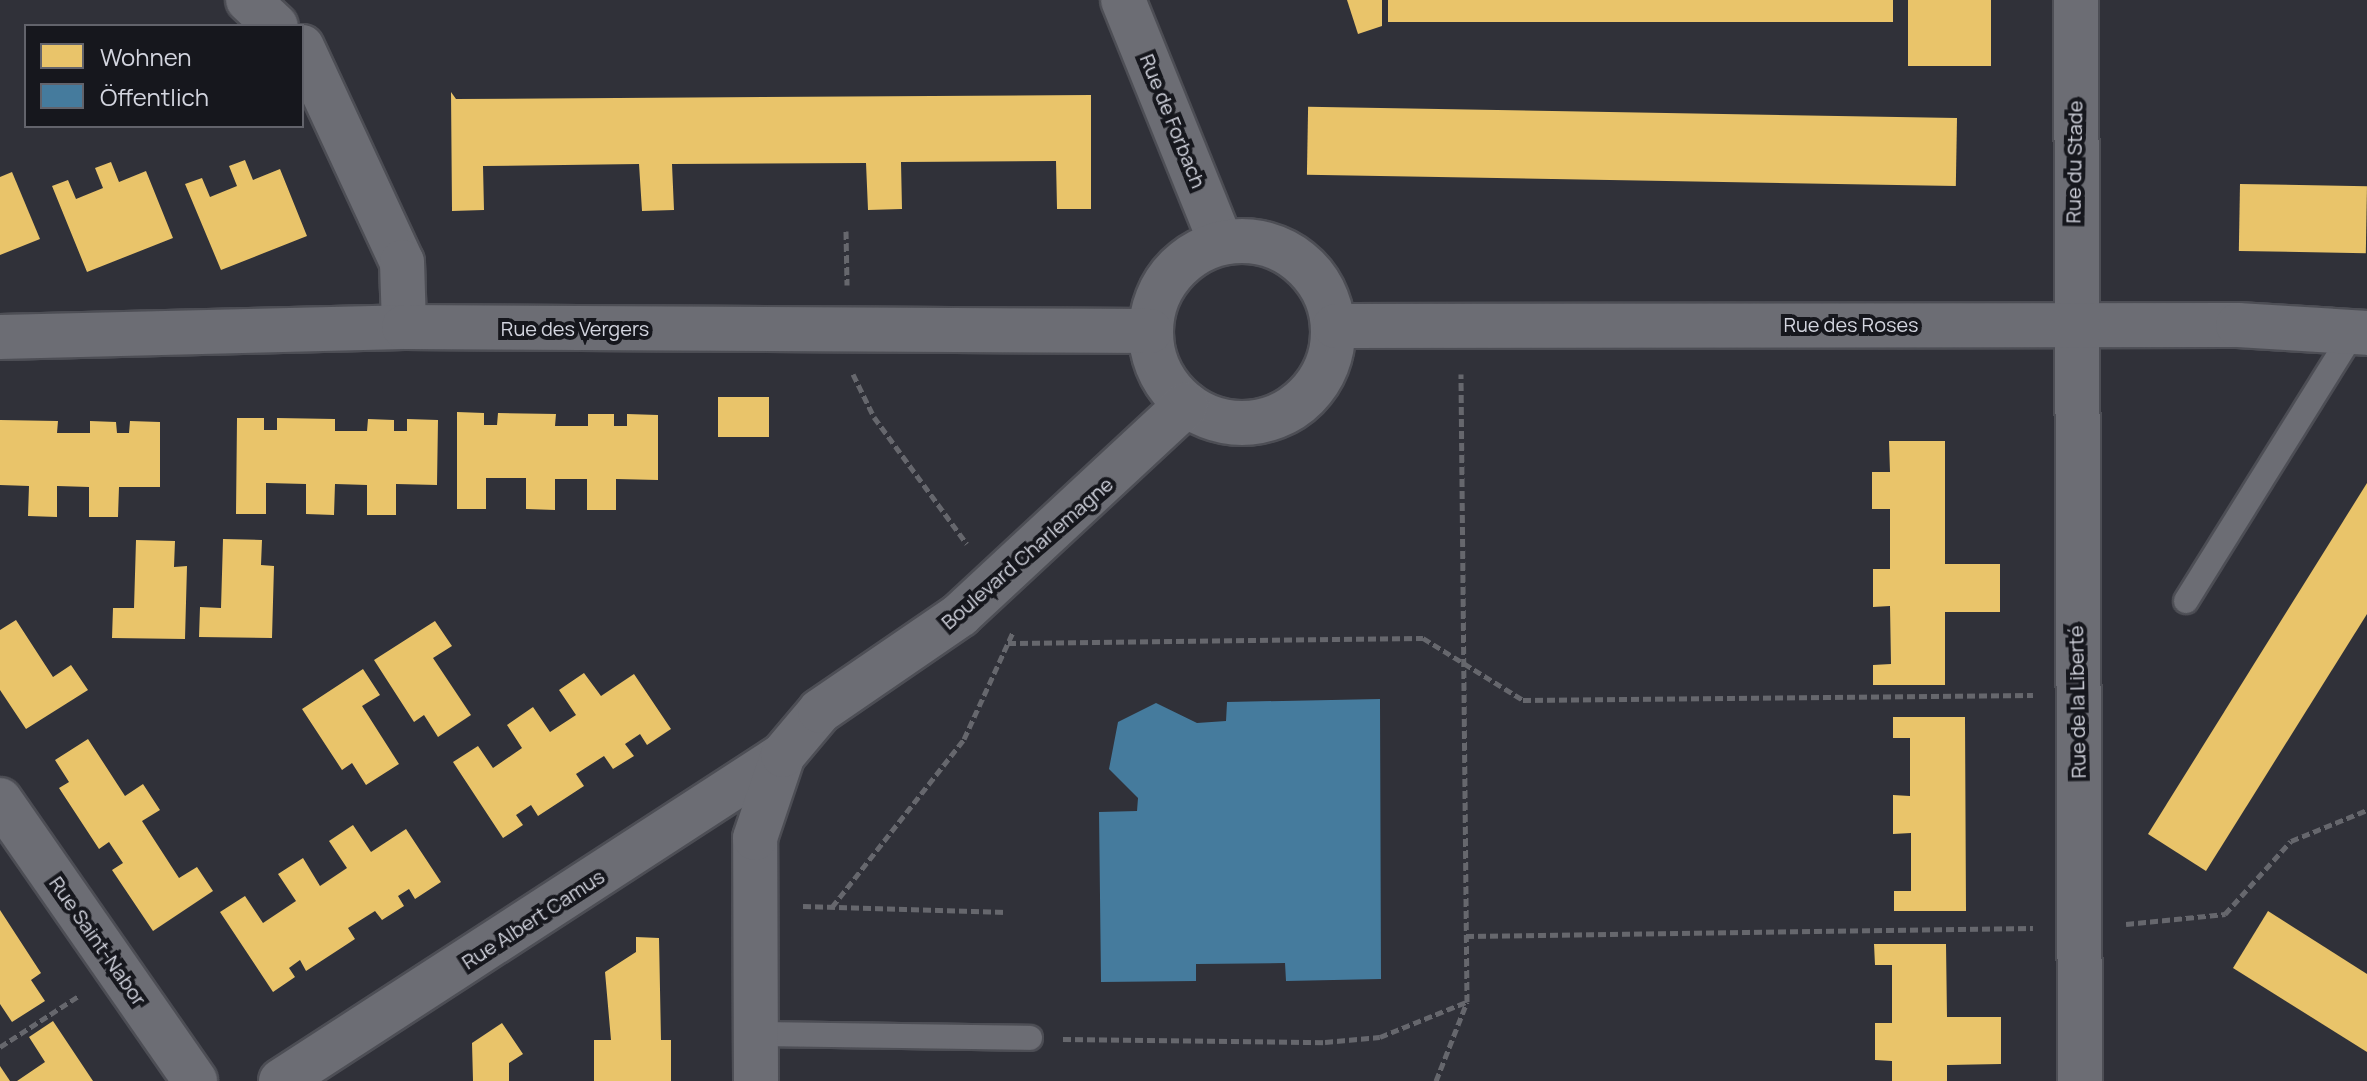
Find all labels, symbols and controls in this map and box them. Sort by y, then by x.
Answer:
legend [24,24,304,128]
text: Wohnen [100,40,192,73]
street label: Rue de Forbach [1135,50,1211,192]
text: Öffentlich [100,80,209,113]
street label: Rue du Stade [2061,100,2087,224]
street label: Rue des Roses [1783,312,1919,336]
street label: Rue des Vergers [501,316,649,340]
street label: Boulevard Charlemagne [936,472,1118,634]
street label: Rue de la Liberté [2064,625,2090,779]
street label: Rue Albert Camus [457,864,609,974]
street label: Rue Saint-Nabor [45,872,151,1010]

